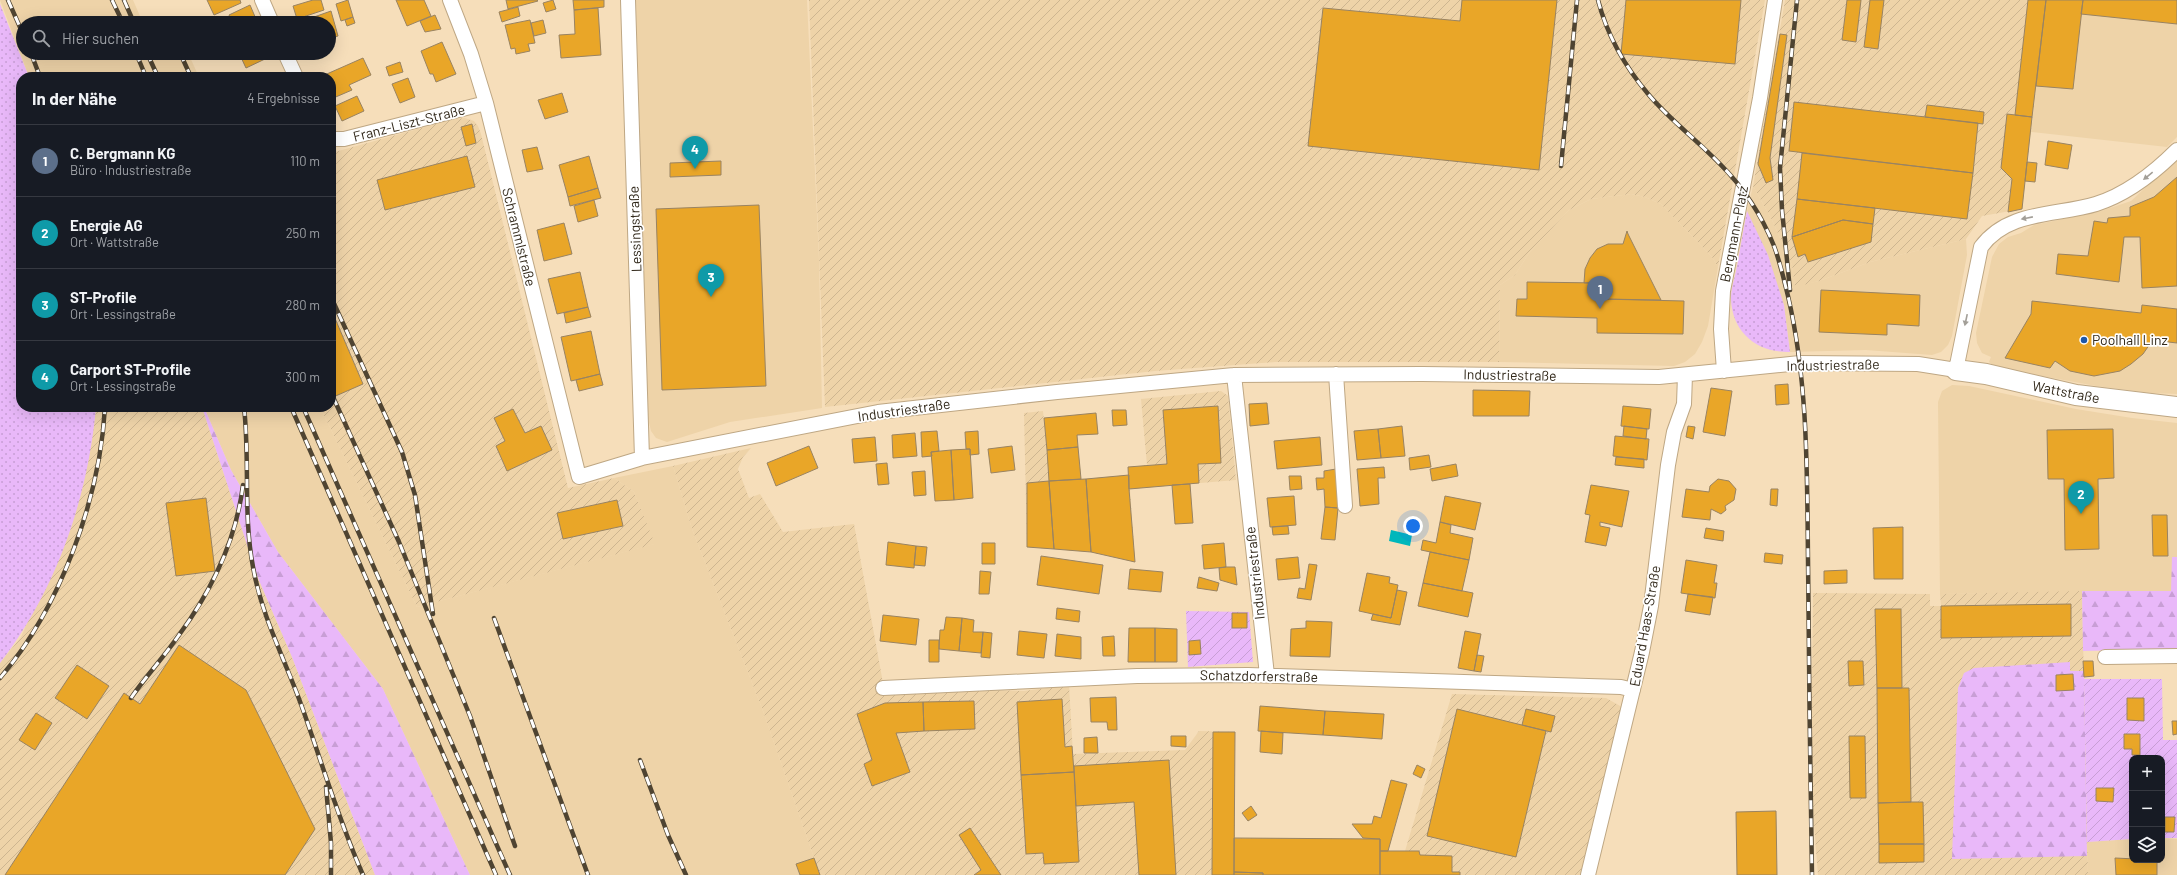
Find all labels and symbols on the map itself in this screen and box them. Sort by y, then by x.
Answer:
street label: Franz-Liszt-Straße [351,100,467,145]
pin: 4 [682,136,708,169]
one-way arrow [2142,171,2153,180]
street label: Bergmann-Platz [1716,184,1751,284]
street label: Schrammlstraße [499,186,540,288]
street label: Lessingstraße [624,186,645,272]
one-way arrow [2021,216,2033,222]
pin: 3 [698,264,724,297]
pin: 1 [1587,276,1613,309]
one-way arrow [1963,313,1969,326]
place label: Poolhall Linz [2092,331,2168,348]
marker: Poolhall Linz [2079,335,2089,345]
street label: Industriestraße [1786,355,1880,374]
street label: Industriestraße [1463,365,1557,384]
street label: Wattstraße [2031,377,2101,406]
street label: Industriestraße [857,395,951,424]
pin: 2 [2068,481,2094,514]
your location [1403,516,1423,536]
street label: Industriestraße [1241,526,1268,620]
street label: Eduard Haas-Straße [1625,564,1664,688]
street label: Schatzdorferstraße [1200,666,1318,685]

